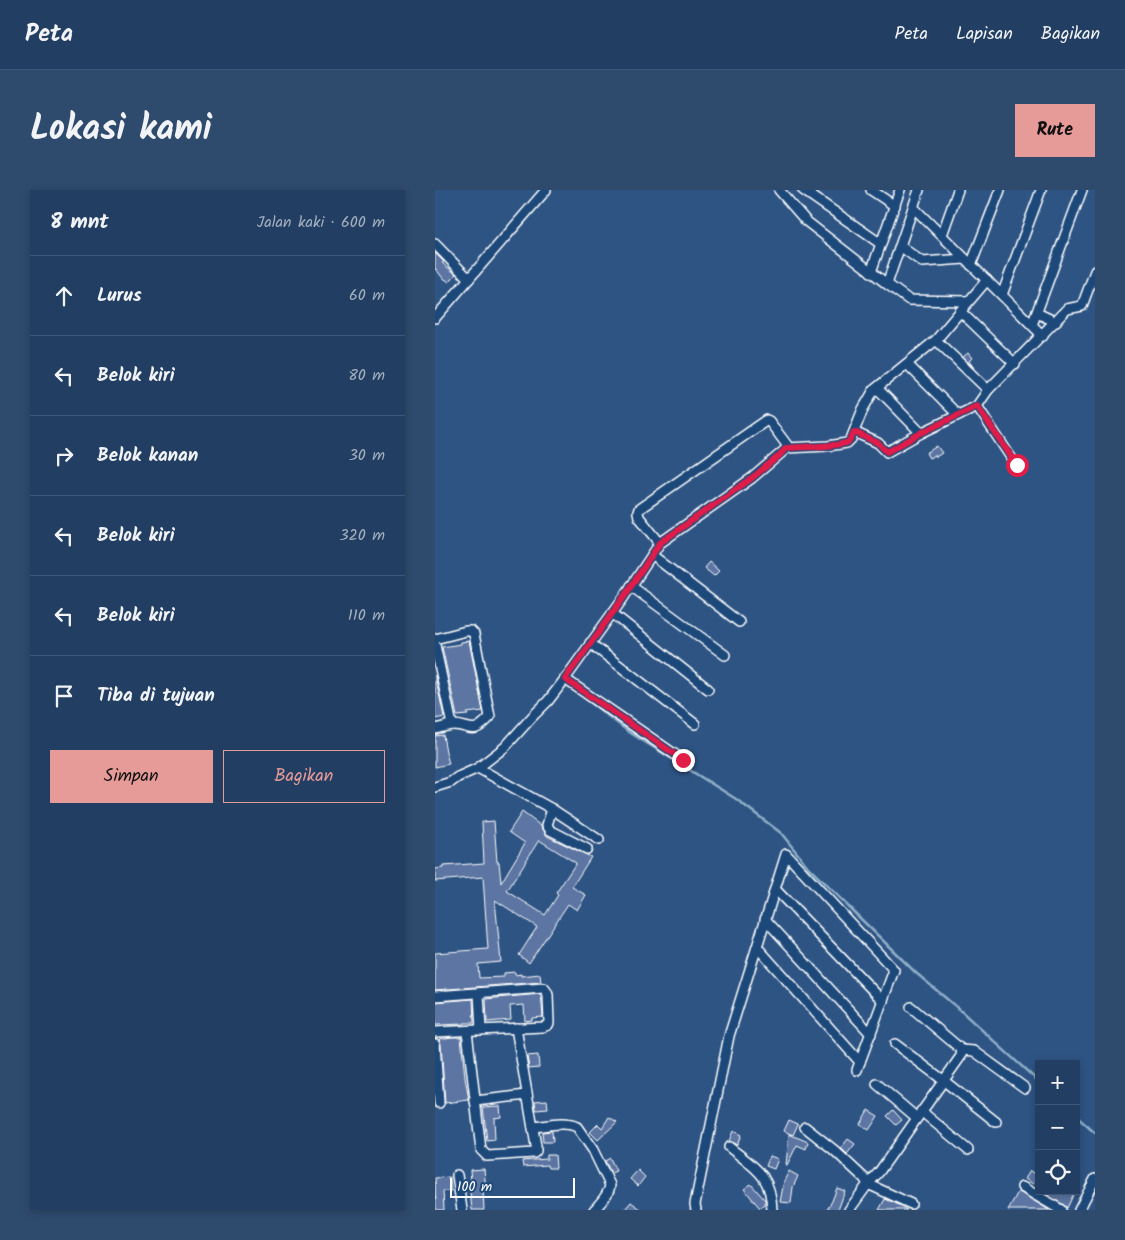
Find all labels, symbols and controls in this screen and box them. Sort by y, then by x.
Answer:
text: Peta [25,15,73,54]
text: Peta [895,20,928,49]
text: Lapisan [956,20,1013,49]
text: Bagikan [1041,20,1100,49]
text: Lokasi kami [30,102,212,158]
button: Rute [1015,104,1095,157]
text: 8 mnt [50,206,109,239]
text: Jalan kaki · 600 m [257,210,385,235]
text: Lurus [97,281,142,311]
icon: ahead [50,282,78,310]
text: 60 m [349,283,385,308]
text: Belok kiri [97,361,175,391]
icon: left [50,362,78,390]
text: 80 m [348,363,385,388]
text: Belok kanan [97,441,198,471]
icon: right [50,442,78,470]
text: 30 m [349,443,385,468]
route start [1006,454,1029,477]
text: Belok kiri [97,521,175,551]
icon: left [50,522,78,550]
text: 320 m [339,523,385,548]
text: Belok kiri [97,601,175,631]
icon: left [50,602,78,630]
text: 110 m [348,603,385,628]
text: Tiba di tujuan [97,681,215,711]
icon: arrive [50,682,78,710]
route end [672,749,695,772]
button: Simpan [50,750,213,803]
button: Bagikan [223,750,385,803]
map controls [1035,1060,1080,1195]
button: + [1035,1060,1080,1105]
button: − [1035,1105,1080,1150]
button: locate [1035,1150,1080,1195]
scale bar [450,1175,575,1198]
text: 100 m [457,1176,492,1198]

